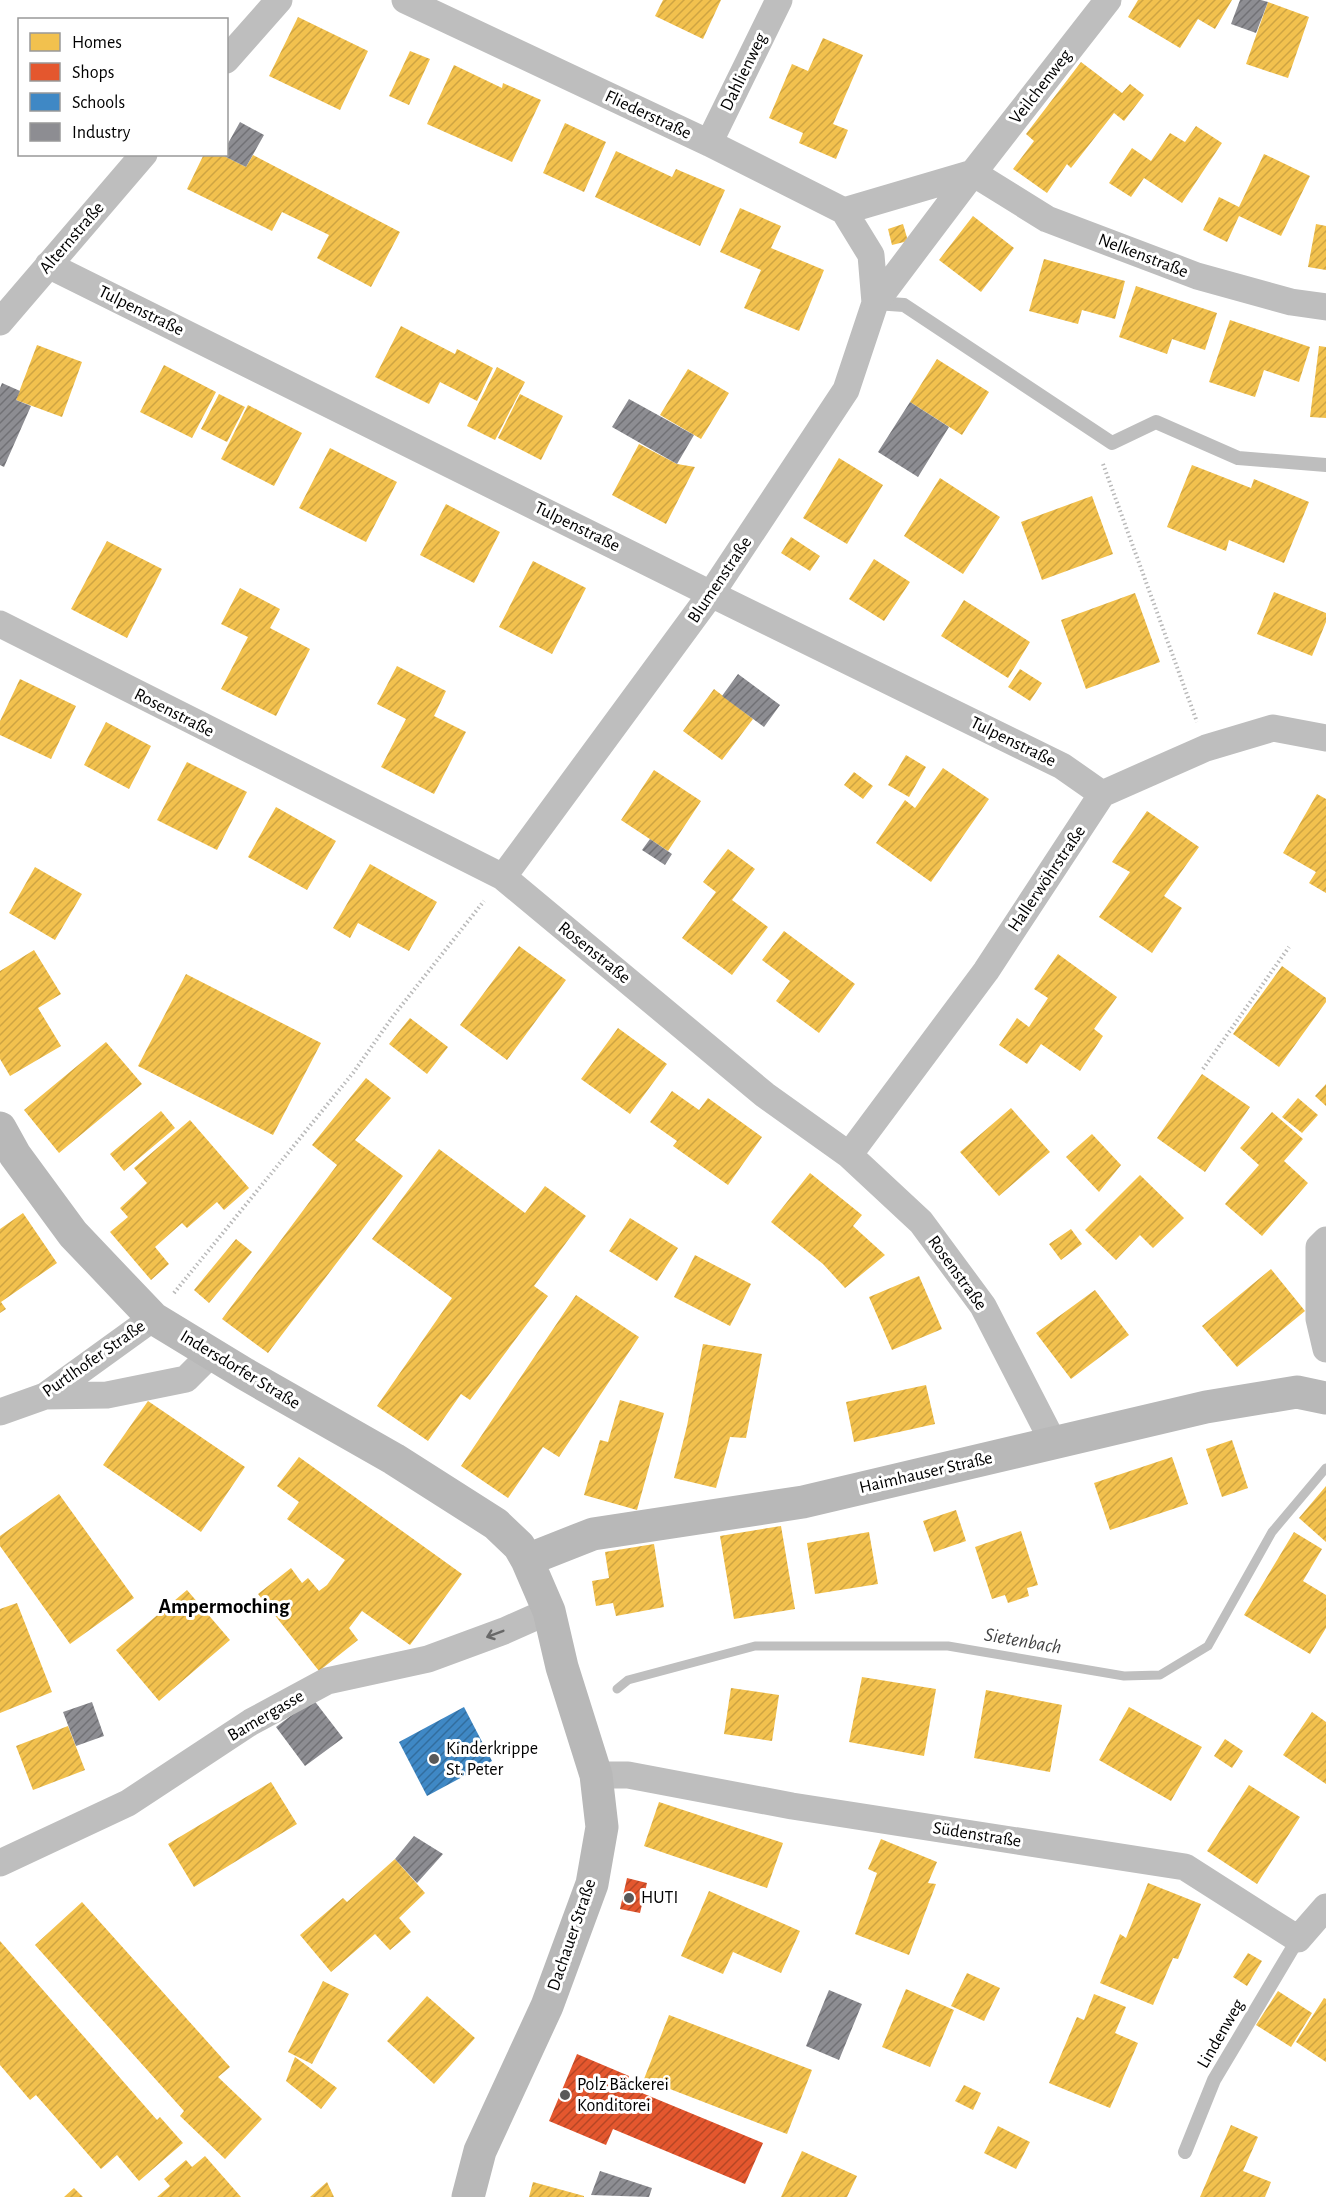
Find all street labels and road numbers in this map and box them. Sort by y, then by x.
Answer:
street label: Dahlienweg [717,30,771,114]
street label: Veilchenweg [1007,46,1076,128]
street label: Fliederstraße [602,87,694,143]
street label: Alternstraße [36,199,108,277]
street label: Nelkenstraße [1096,231,1190,281]
street label: Tulpenstraße [95,283,187,339]
street label: Tulpenstraße [531,499,623,555]
street label: Blumenstraße [685,534,755,626]
street label: Rosenstraße [131,685,217,741]
street label: Tulpenstraße [967,714,1059,770]
street label: Hallerwöhrstraße [1005,823,1089,935]
street label: Rosenstraße [555,919,633,987]
street label: Rosenstraße [924,1232,990,1314]
street label: Purtlhofer Straße [39,1317,149,1401]
street label: Indersdorfer Straße [177,1327,303,1413]
street label: Haimhauser Straße [858,1449,994,1497]
street label: Bamergasse [225,1687,307,1745]
street label: Südenstraße [932,1819,1022,1851]
street label: Dachauer Straße [544,1877,600,1993]
street label: Lindenweg [1194,1996,1248,2072]

